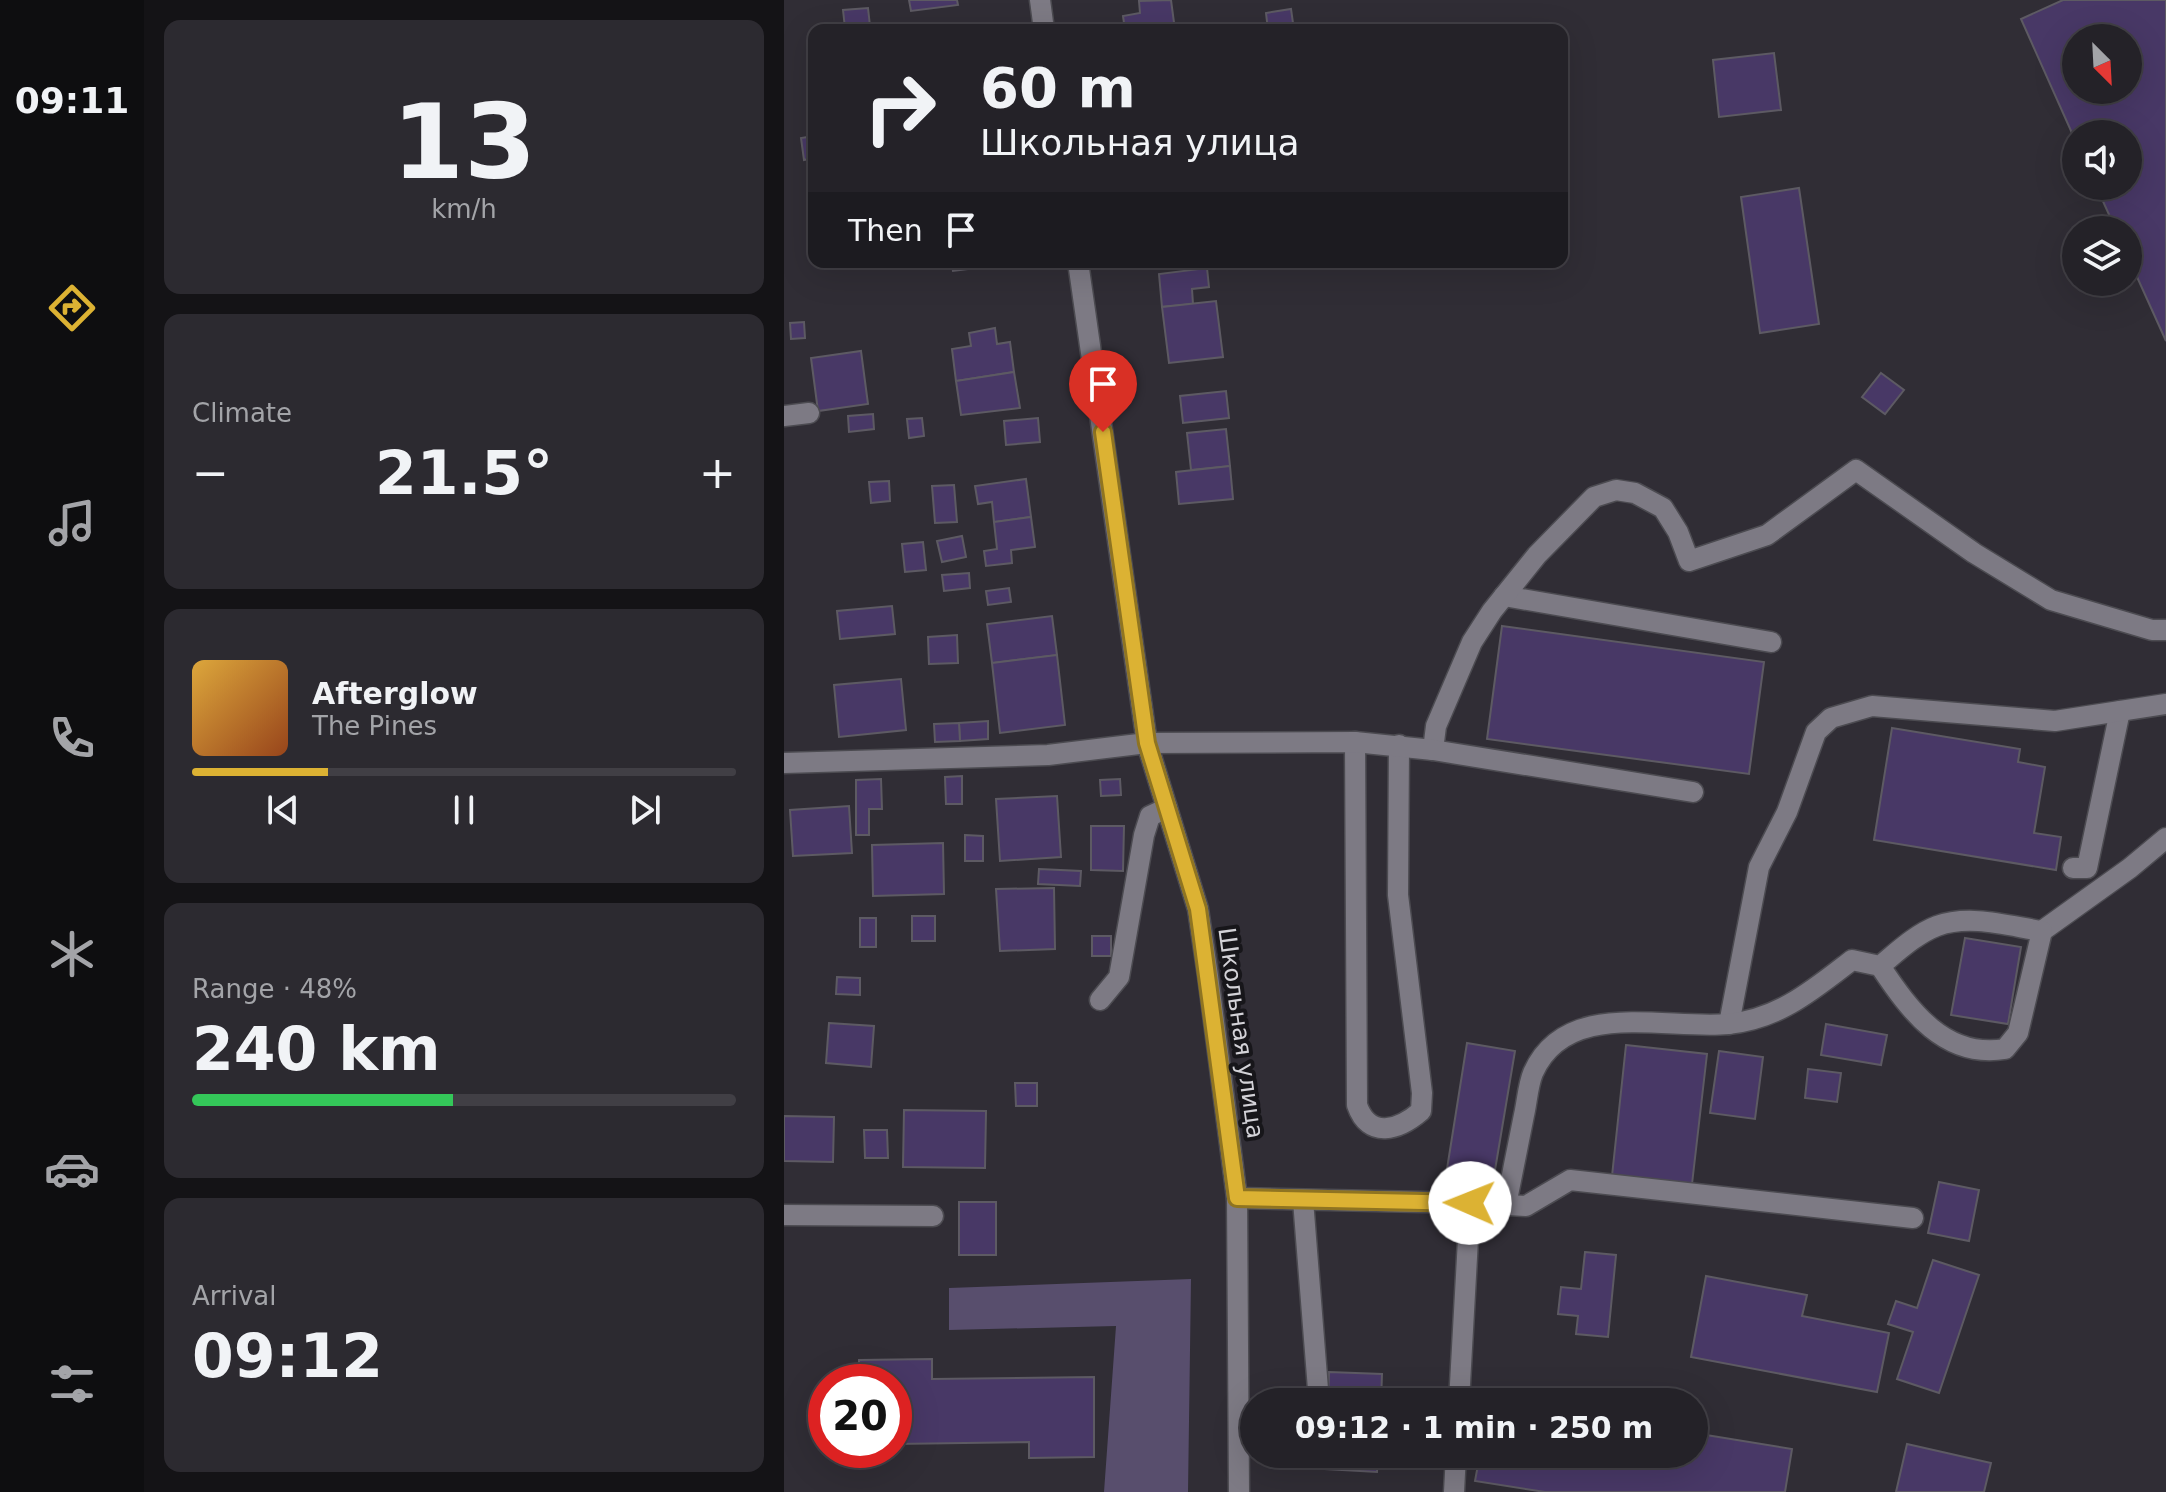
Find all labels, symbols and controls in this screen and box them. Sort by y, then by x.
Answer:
north arrow [2062,24,2142,104]
map controls [2062,24,2142,296]
text: 60 m [980,55,1136,120]
icon: right [848,56,952,160]
text: 09:11 [15,80,129,121]
text: 13 [392,81,536,203]
button: sound [2062,120,2142,200]
text: Школьная улица [980,122,1299,163]
text: km/h [431,194,497,224]
icon: arrive [939,208,983,252]
text: Then [848,213,923,248]
button: layers [2062,216,2142,296]
icon: directions [44,280,100,336]
pin [1069,350,1137,432]
icon: arrive [1081,362,1125,406]
text: Climate [192,398,292,428]
text: 21.5° [375,438,553,508]
text: − [192,447,229,498]
text: + [699,447,736,498]
icon: music [44,495,100,551]
text: Afterglow [312,676,478,711]
icon: phone [44,710,100,766]
text: The Pines [312,711,437,741]
icon: previous [261,788,305,832]
icon: pause [442,788,486,832]
icon: next [623,788,667,832]
icon: climate [44,926,100,982]
street label: Школьная улица [1212,926,1270,1140]
text: Range · 48% [192,974,357,1004]
text: 240 km [192,1014,441,1084]
icon: car [44,1141,100,1197]
position arrow [1428,1161,1512,1245]
text: Arrival [192,1281,276,1311]
text: 09:12 [192,1321,383,1391]
icon: filters [44,1356,100,1412]
speed limit sign: 20 [808,1364,912,1468]
text: 09:12 · 1 min · 250 m [1295,1410,1653,1445]

